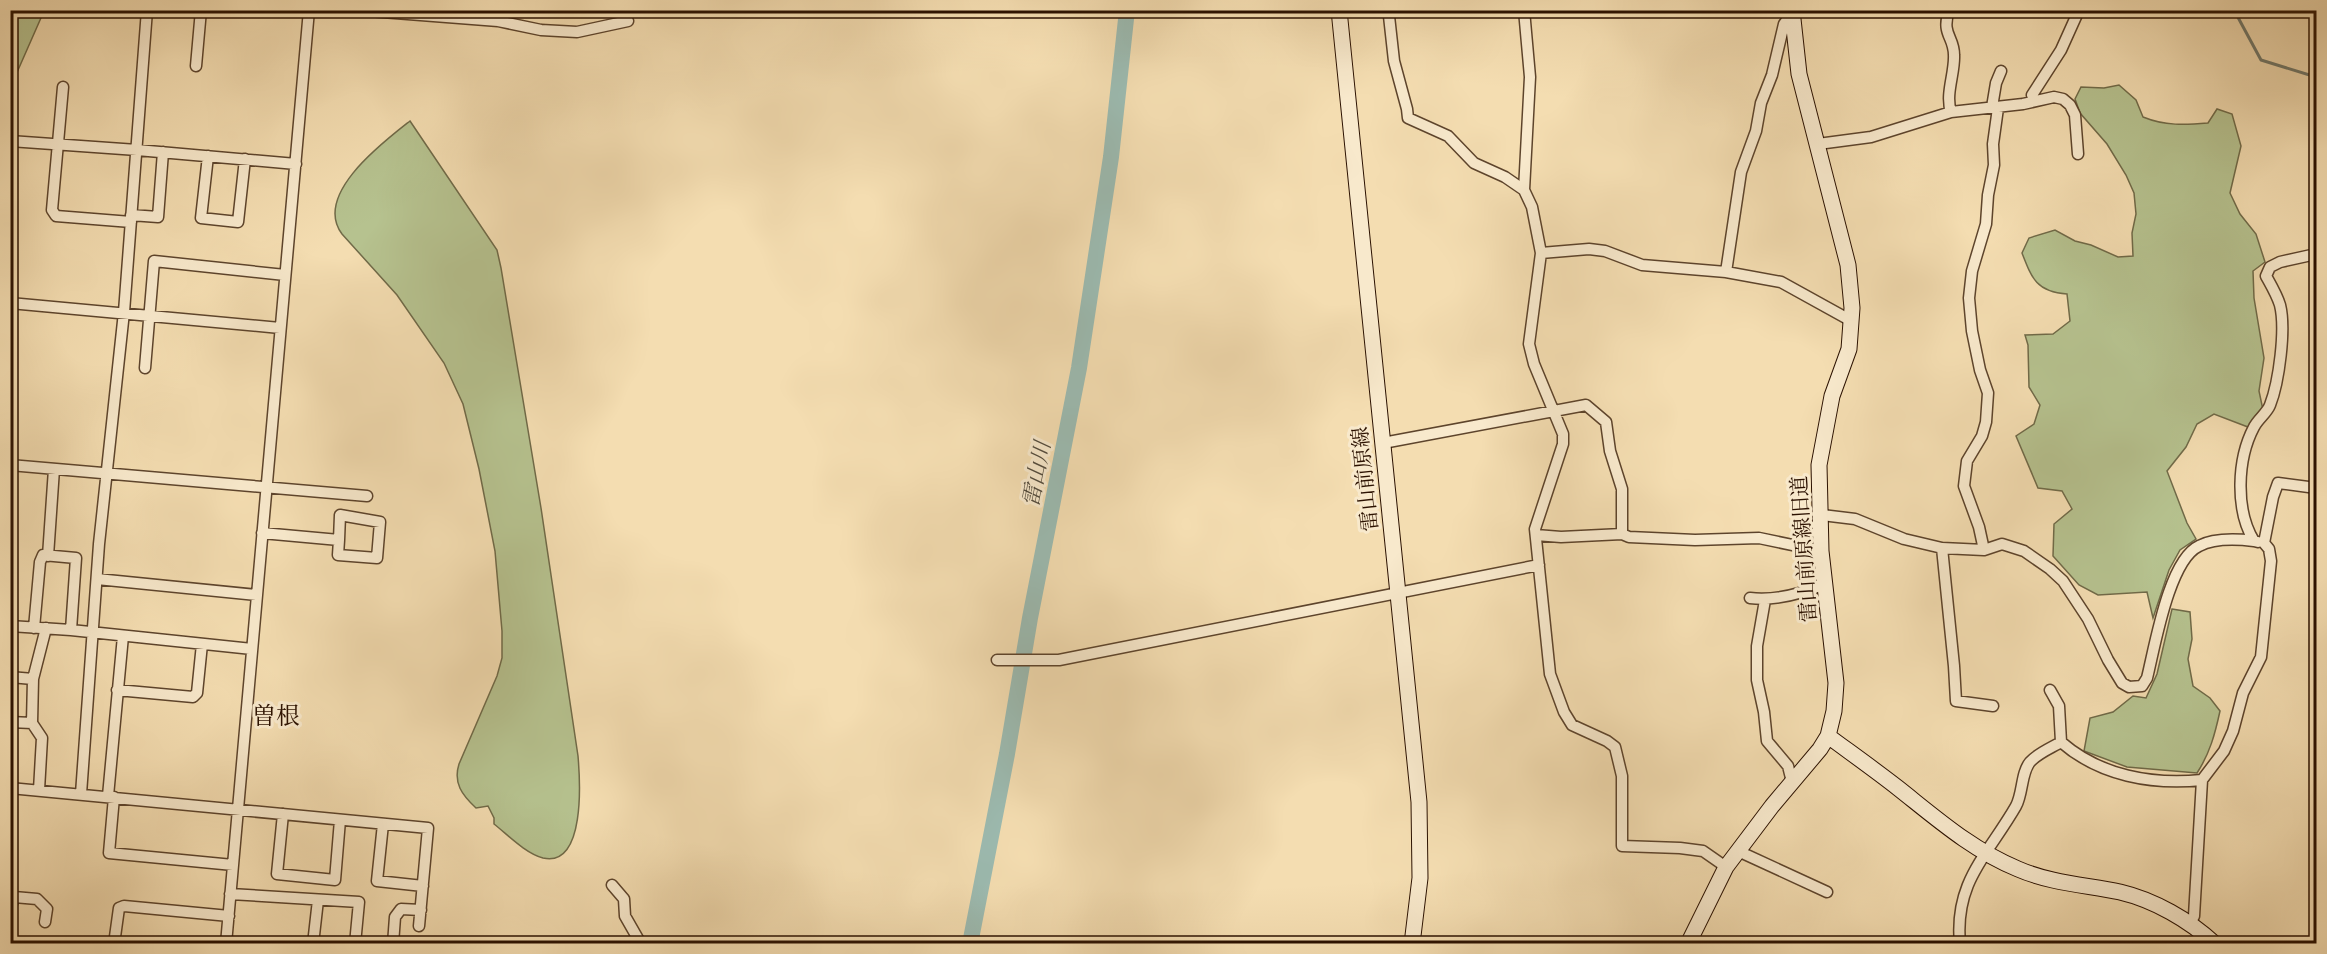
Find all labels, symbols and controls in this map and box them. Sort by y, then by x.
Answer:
street label: 雷山前原線 [1348,425,1384,532]
water label: 雷山川 [1018,437,1057,509]
street label: 雷山前原線旧道 [1787,475,1823,623]
district label: 曽根 [252,702,300,732]

